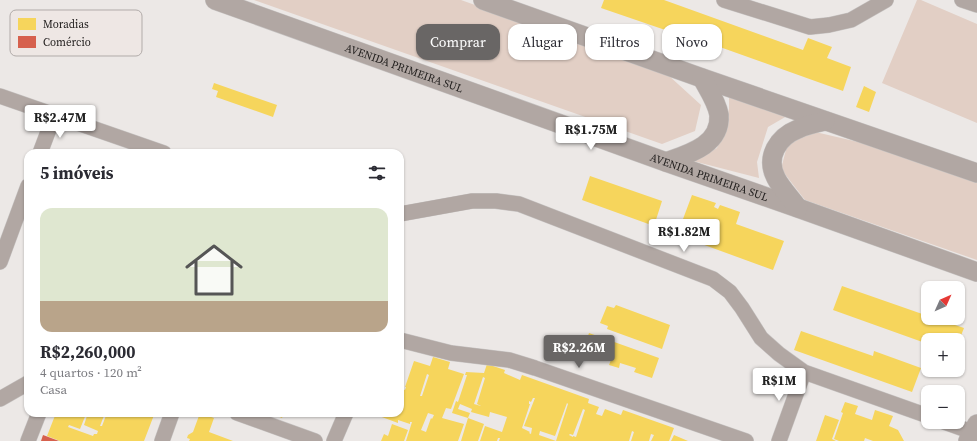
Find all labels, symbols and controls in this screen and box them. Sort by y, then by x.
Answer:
legend [10,10,142,56]
text: Moradias [43,17,89,32]
chip: Comprar [416,24,500,60]
chip: Alugar [508,24,577,60]
chip: Filtros [585,24,654,60]
chip: Novo [662,24,722,60]
text: Comércio [43,35,91,50]
street label: AVENIDA PRIMEIRA SUL [343,40,466,96]
pin: R$2.47M [23,105,97,139]
text: R$2.47M [34,109,86,126]
pin: R$1.75M [554,117,628,151]
text: R$1.75M [565,121,617,138]
street label: AVENIDA PRIMEIRA SUL [648,149,771,205]
text: 5 imóveis [40,161,114,185]
icon: filters [366,162,388,184]
pin: R$1.82M [647,219,721,253]
text: R$1.82M [658,223,710,240]
icon: home [178,234,250,306]
north arrow [921,281,965,325]
map controls [921,281,965,429]
button: + [921,333,965,377]
pin: R$2.26M [542,335,616,369]
text: R$2.26M [553,339,605,356]
text: R$2,260,000 [40,340,136,364]
text: 4 quartos · 120 m² [40,364,142,381]
pin: R$1M [755,368,803,402]
text: R$1M [762,372,796,389]
text: Casa [40,381,67,398]
button: − [921,385,965,429]

